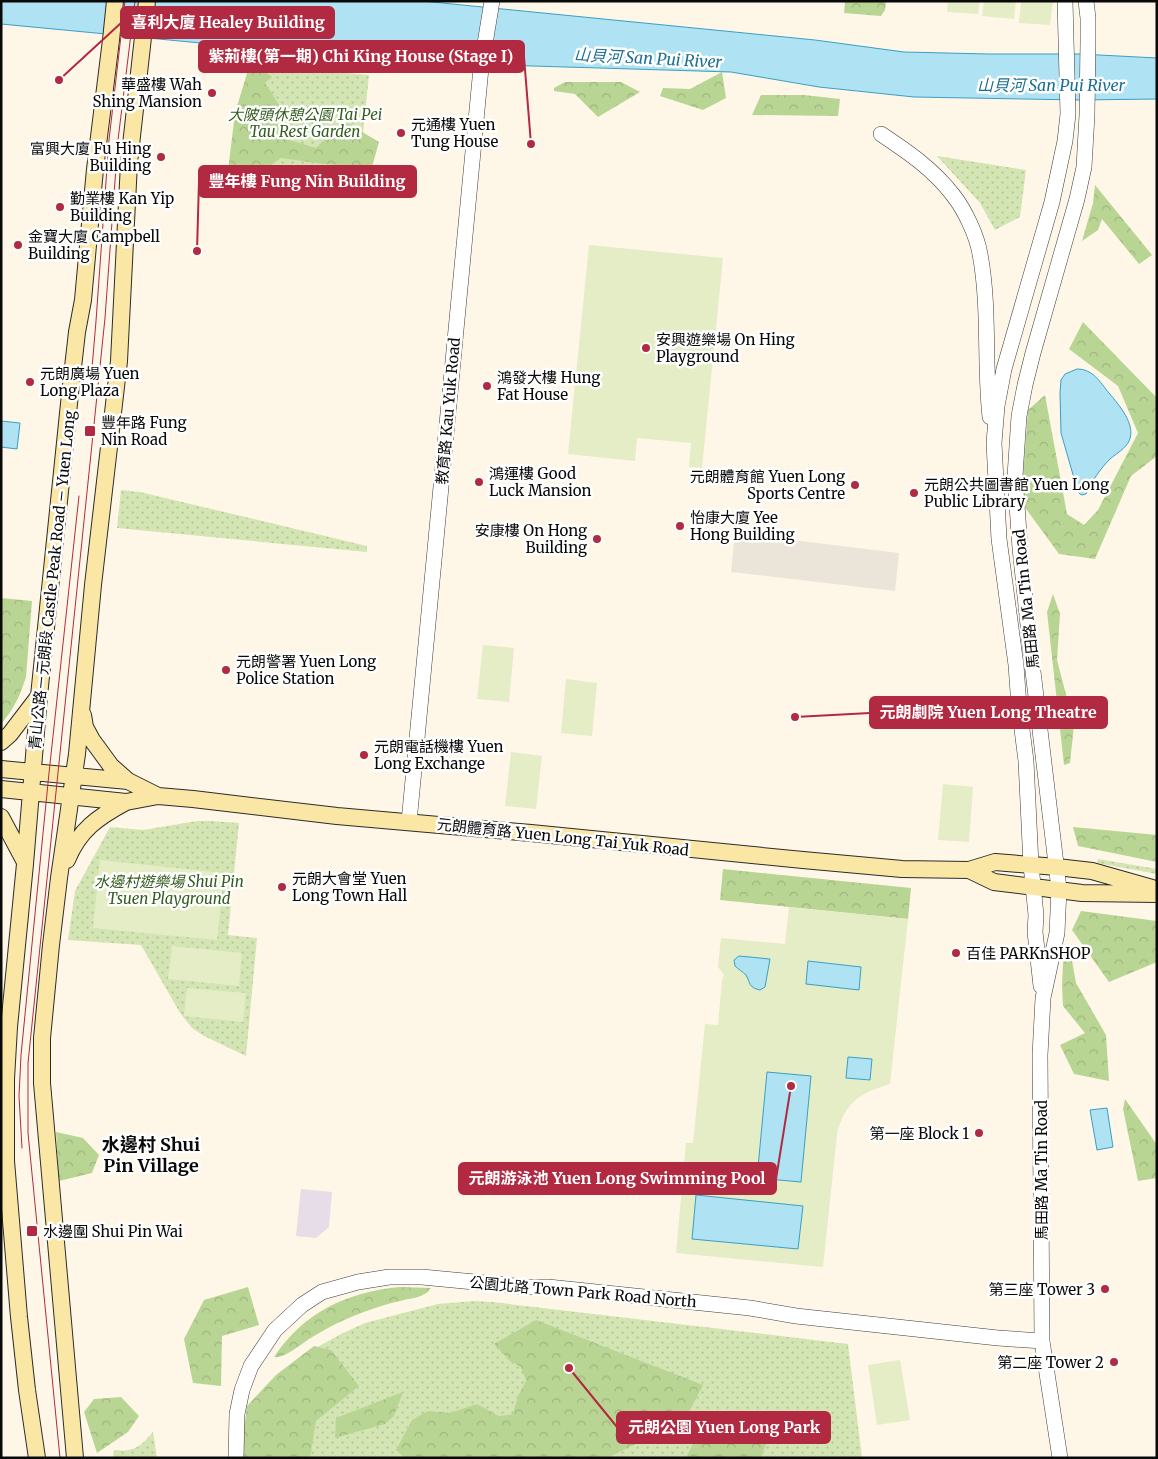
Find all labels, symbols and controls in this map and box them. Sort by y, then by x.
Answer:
callout: 喜利大廈 Healey Building [121,7,334,38]
text: 喜利大廈 Healey Building [131,12,325,32]
callout: 紫荊樓(第一期) Chi King House (Stage I) [199,41,524,72]
water label: 山貝河 San Pui River [574,44,723,72]
text: 紫荊樓(第一期) Chi King House (Stage I) [209,46,513,66]
place label: 華盛樓 Wah Shing Mansion [93,75,202,111]
water label: 山貝河 San Pui River [977,75,1126,95]
marker: 華盛樓 Wah Shing Mansion [206,87,218,99]
park label: 大陂頭休憩公園 Tai Pei Tau Rest Garden [228,105,382,141]
place label: 元通樓 Yuen Tung House [411,115,498,151]
marker: 元通樓 Yuen Tung House [395,127,407,139]
place label: 富興大廈 Fu Hing Building [30,139,151,175]
marker: 富興大廈 Fu Hing Building [155,151,167,163]
callout: 豐年樓 Fung Nin Building [199,166,416,197]
text: 豐年樓 Fung Nin Building [209,171,405,191]
place label: 勤業樓 Kan Yip Building [70,189,174,225]
marker: 勤業樓 Kan Yip Building [54,201,66,213]
place label: 金寶大廈 Campbell Building [28,227,160,263]
marker: 金寶大廈 Campbell Building [12,239,24,251]
place label: 安興遊樂場 On Hing Playground [656,330,795,366]
street label: 教育路 Kau Yuk Road [432,337,464,485]
marker: 安興遊樂場 On Hing Playground [640,342,652,354]
place label: 元朗廣場 Yuen Long Plaza [40,364,140,400]
place label: 鴻發大樓 Hung Fat House [497,368,600,404]
marker: 元朗廣場 Yuen Long Plaza [24,376,36,388]
marker: 鴻發大樓 Hung Fat House [481,380,493,392]
street label: 青山公路－元朗段 Castle Peak Road – Yuen Long [25,409,79,751]
place label: 豐年路 Fung Nin Road [101,413,187,449]
marker: 豐年路 Fung Nin Road [83,424,97,438]
place label: 鴻運樓 Good Luck Mansion [489,464,591,500]
place label: 元朗體育館 Yuen Long Sports Centre [690,467,845,503]
place label: 元朗公共圖書館 Yuen Long Public Library [924,475,1109,511]
marker: 鴻運樓 Good Luck Mansion [473,476,485,488]
marker: 元朗體育館 Yuen Long Sports Centre [849,479,861,491]
marker: 元朗公共圖書館 Yuen Long Public Library [908,487,920,499]
place label: 怡康大廈 Yee Hong Building [690,508,795,544]
marker: 怡康大廈 Yee Hong Building [674,520,686,532]
place label: 安康樓 On Hong Building [475,521,587,557]
street label: 馬田路 Ma Tin Road [1009,528,1043,670]
marker: 安康樓 On Hong Building [591,533,603,545]
place label: 元朗警署 Yuen Long Police Station [236,652,376,688]
marker: 元朗警署 Yuen Long Police Station [220,664,232,676]
callout: 元朗劇院 Yuen Long Theatre [870,697,1107,728]
text: 元朗劇院 Yuen Long Theatre [879,702,1097,722]
place label: 元朗電話機樓 Yuen Long Exchange [374,737,504,773]
marker: 元朗電話機樓 Yuen Long Exchange [358,749,370,761]
street label: 元朗體育路 Yuen Long Tai Yuk Road [436,814,690,860]
place label: 元朗大會堂 Yuen Long Town Hall [292,869,407,905]
park label: 水邊村遊樂場 Shui Pin Tsuen Playground [94,872,244,908]
marker: 元朗大會堂 Yuen Long Town Hall [276,881,288,893]
place label: 百佳 PARKnSHOP [966,944,1091,963]
marker: 百佳 PARKnSHOP [950,947,962,959]
street label: 馬田路 Ma Tin Road [1032,1100,1051,1240]
place label: 第一座 Block 1 [869,1124,969,1143]
marker: 第一座 Block 1 [973,1127,985,1139]
district label: 水邊村 Shui Pin Village [102,1133,200,1177]
callout: 元朗游泳池 Yuen Long Swimming Pool [459,1163,776,1194]
text: 元朗游泳池 Yuen Long Swimming Pool [468,1168,766,1188]
place label: 水邊圍 Shui Pin Wai [43,1222,183,1241]
marker: 水邊圍 Shui Pin Wai [25,1224,39,1238]
street label: 公園北路 Town Park Road North [469,1273,698,1311]
place label: 第三座 Tower 3 [988,1280,1095,1299]
marker: 第三座 Tower 3 [1099,1283,1111,1295]
place label: 第二座 Tower 2 [997,1353,1104,1372]
marker: 第二座 Tower 2 [1108,1356,1120,1368]
callout: 元朗公園 Yuen Long Park [617,1412,830,1443]
text: 元朗公園 Yuen Long Park [628,1417,821,1437]

